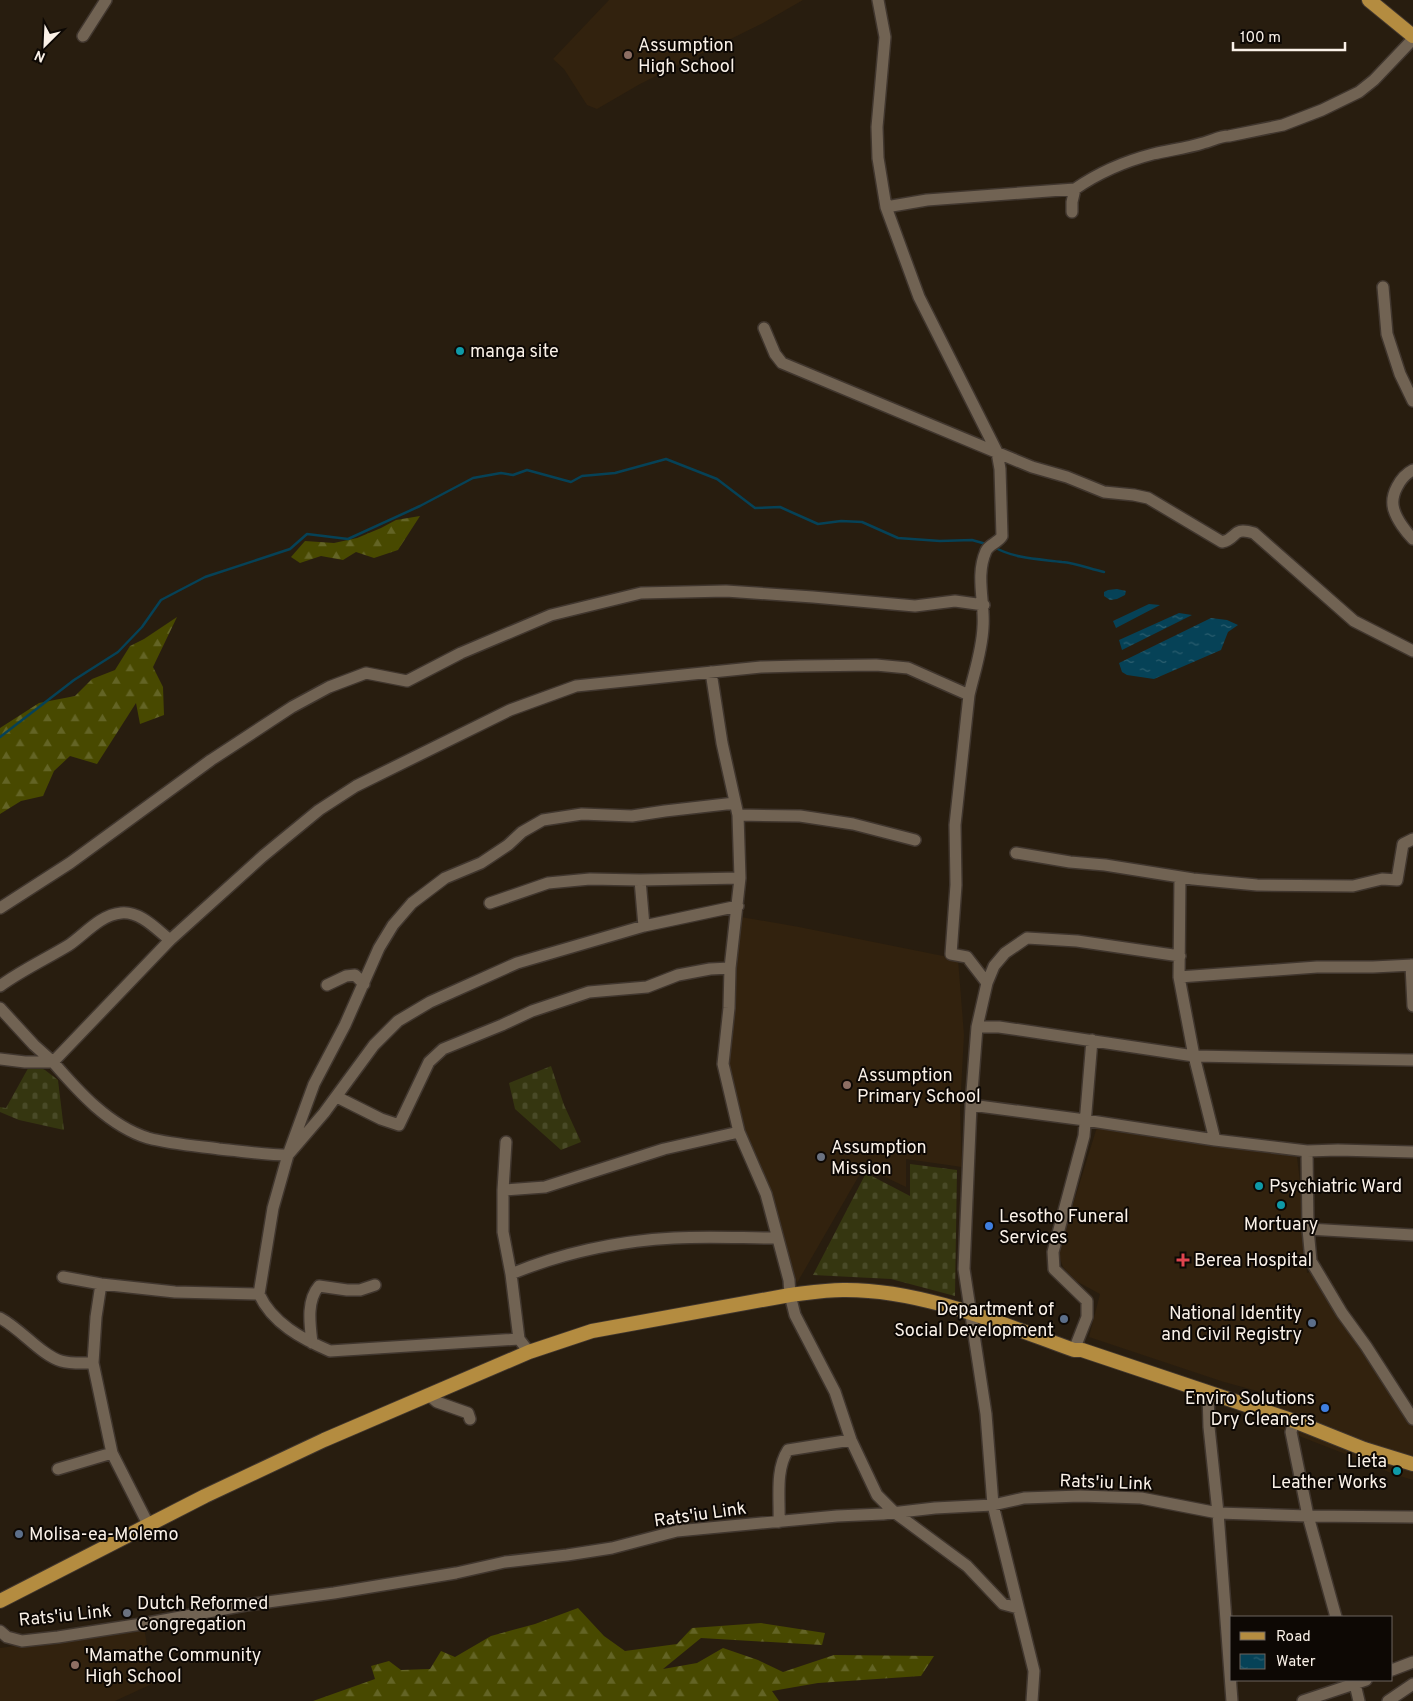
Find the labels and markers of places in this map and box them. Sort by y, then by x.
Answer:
place label: Assumption High School [638,35,735,79]
marker: Assumption High School [622,49,634,61]
place label: manga site [470,341,559,364]
marker: manga site [454,345,466,357]
place label: Assumption Primary School [857,1065,981,1109]
marker: Assumption Primary School [841,1079,853,1091]
place label: Assumption Mission [831,1137,927,1181]
marker: Assumption Mission [815,1151,827,1163]
place label: Psychiatric Ward [1269,1176,1402,1199]
marker: Psychiatric Ward [1253,1180,1265,1192]
marker: Mortuary [1275,1199,1287,1211]
place label: Lesotho Funeral Services [999,1206,1129,1250]
place label: Mortuary [1244,1214,1318,1237]
marker: Lesotho Funeral Services [983,1220,995,1232]
place label: Berea Hospital [1194,1250,1312,1273]
marker: Berea Hospital [1176,1253,1190,1267]
place label: Department of Social Development [894,1299,1054,1343]
place label: National Identity and Civil Registry [1161,1303,1302,1347]
marker: Department of Social Development [1058,1313,1070,1325]
marker: National Identity and Civil Registry [1306,1317,1318,1329]
place label: Enviro Solutions Dry Cleaners [1185,1388,1315,1432]
marker: Enviro Solutions Dry Cleaners [1319,1402,1331,1414]
place label: Lieta Leather Works [1271,1451,1387,1495]
marker: Lieta Leather Works [1391,1465,1403,1477]
place label: Molisa-ea-Molemo [29,1524,179,1547]
marker: Molisa-ea-Molemo [13,1528,25,1540]
place label: Dutch Reformed Congregation [137,1593,268,1637]
marker: Dutch Reformed Congregation [121,1607,133,1619]
place label: 'Mamathe Community High School [85,1645,261,1689]
marker: 'Mamathe Community High School [69,1659,81,1671]

